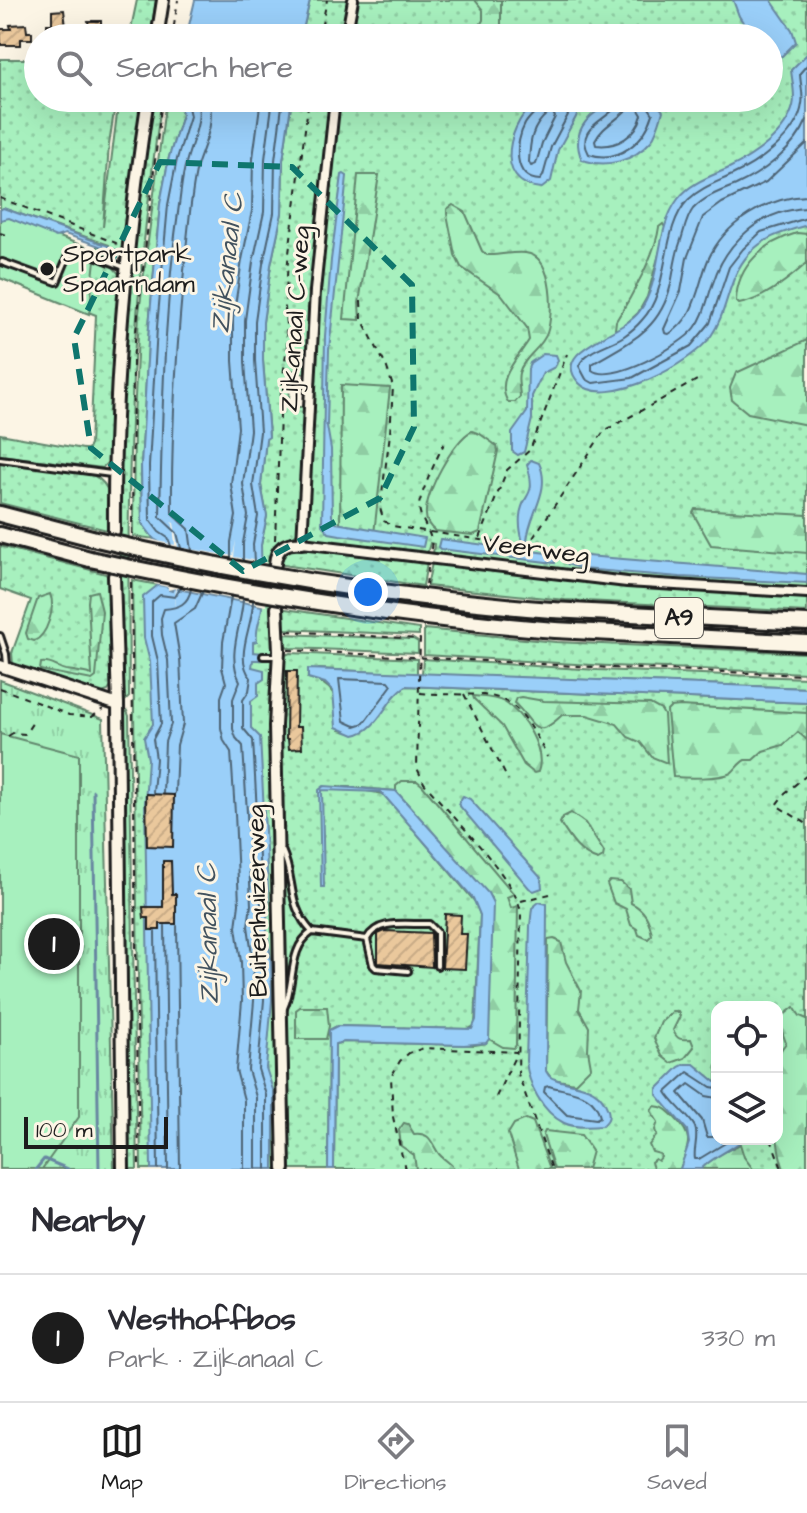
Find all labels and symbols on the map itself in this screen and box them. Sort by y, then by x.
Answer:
water label: Zijkanaal C [200,190,254,335]
street label: Zijkanaal C-weg [271,224,321,414]
place label: Sportpark Spaarndam [63,236,196,302]
marker: Sportpark Spaarndam [38,260,56,278]
street label: Veerweg [480,525,591,575]
your location [348,572,388,612]
road number: A9 [655,598,703,638]
street label: Buitenhuizerweg [237,804,279,998]
water label: Zijkanaal C [187,862,229,1005]
pin: 1 [28,914,80,974]
scale bar [24,1113,168,1149]

